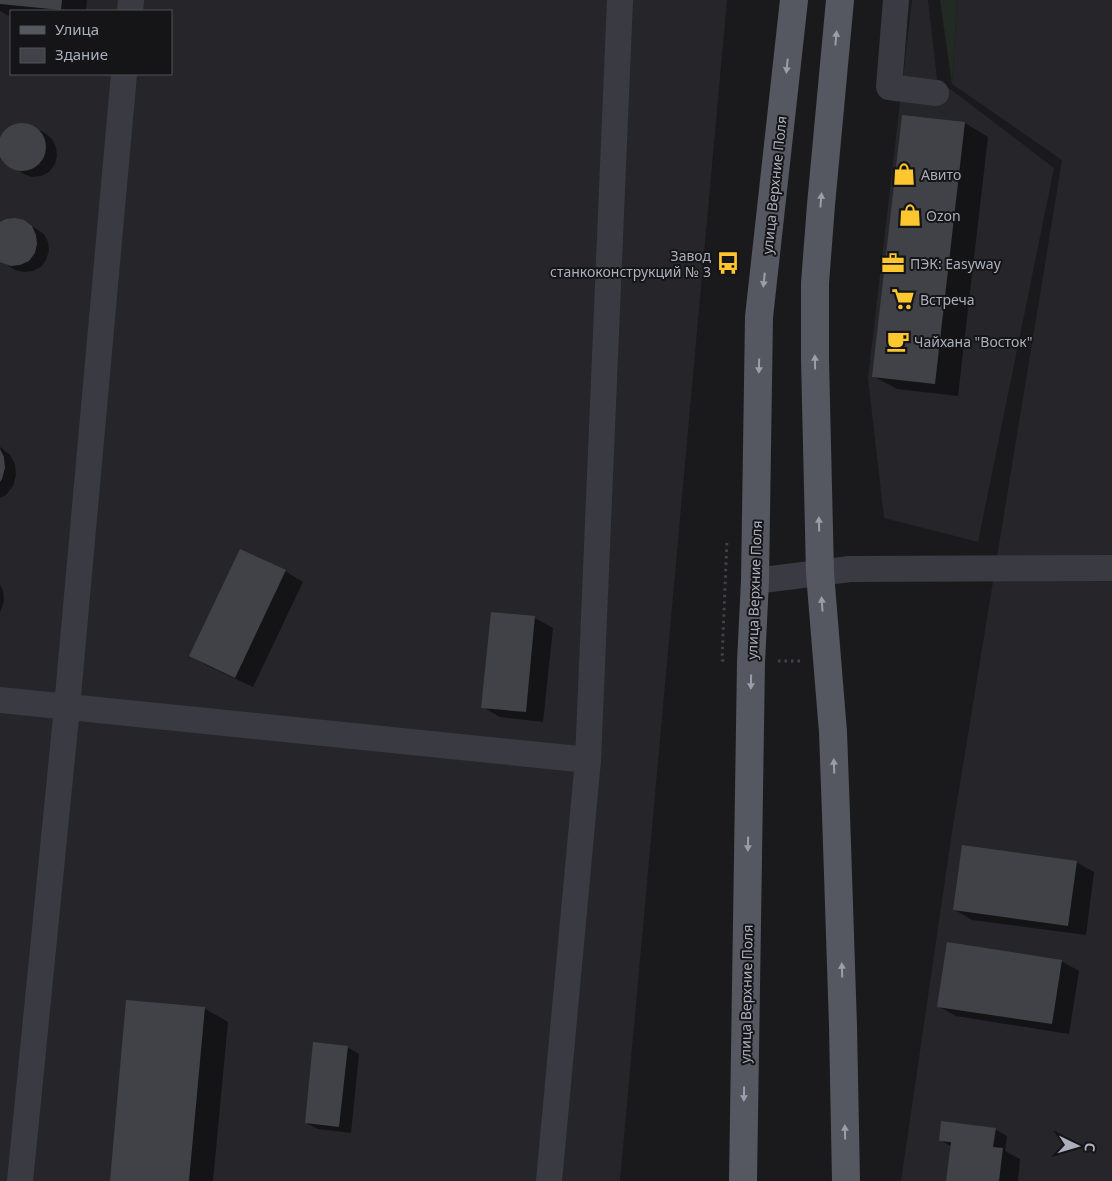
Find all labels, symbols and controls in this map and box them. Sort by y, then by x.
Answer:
legend [10,10,172,75]
text: Улица [55,19,99,39]
one-way arrow [833,30,841,46]
text: Здание [55,44,108,64]
one-way arrow [783,58,791,74]
street label: улица Верхние Поля [757,115,791,255]
shop icon: Авито [891,161,917,187]
place label: Авито [921,165,961,184]
one-way arrow [818,191,826,207]
shop icon: Ozon [897,202,923,228]
place label: Ozon [926,206,961,225]
place label: Завод станкоконструкций № 3 [550,246,711,281]
bus stop icon: Завод станкоконструкций № 3 [715,250,741,276]
office icon: ПЭК: Easyway [880,250,906,276]
place label: ПЭК: Easyway [910,254,1002,273]
one-way arrow [760,272,768,288]
supermarket icon: Встреча [890,286,916,312]
place label: Встреча [920,290,975,309]
cafe icon: Чайхана "Восток" [885,328,911,354]
place label: Чайхана "Восток" [914,332,1032,351]
one-way arrow [811,354,819,370]
one-way arrow [754,358,762,374]
one-way arrow [815,516,823,532]
street label: улица Верхние Поля [742,520,766,660]
one-way arrow [818,595,826,611]
one-way arrow [747,674,755,690]
one-way arrow [830,757,838,773]
one-way arrow [744,837,752,853]
street label: улица Верхние Поля [735,924,757,1064]
one-way arrow [837,962,845,978]
one-way arrow [740,1087,748,1103]
north arrow [1052,1121,1102,1171]
one-way arrow [841,1124,849,1140]
text: С [1081,1142,1100,1153]

